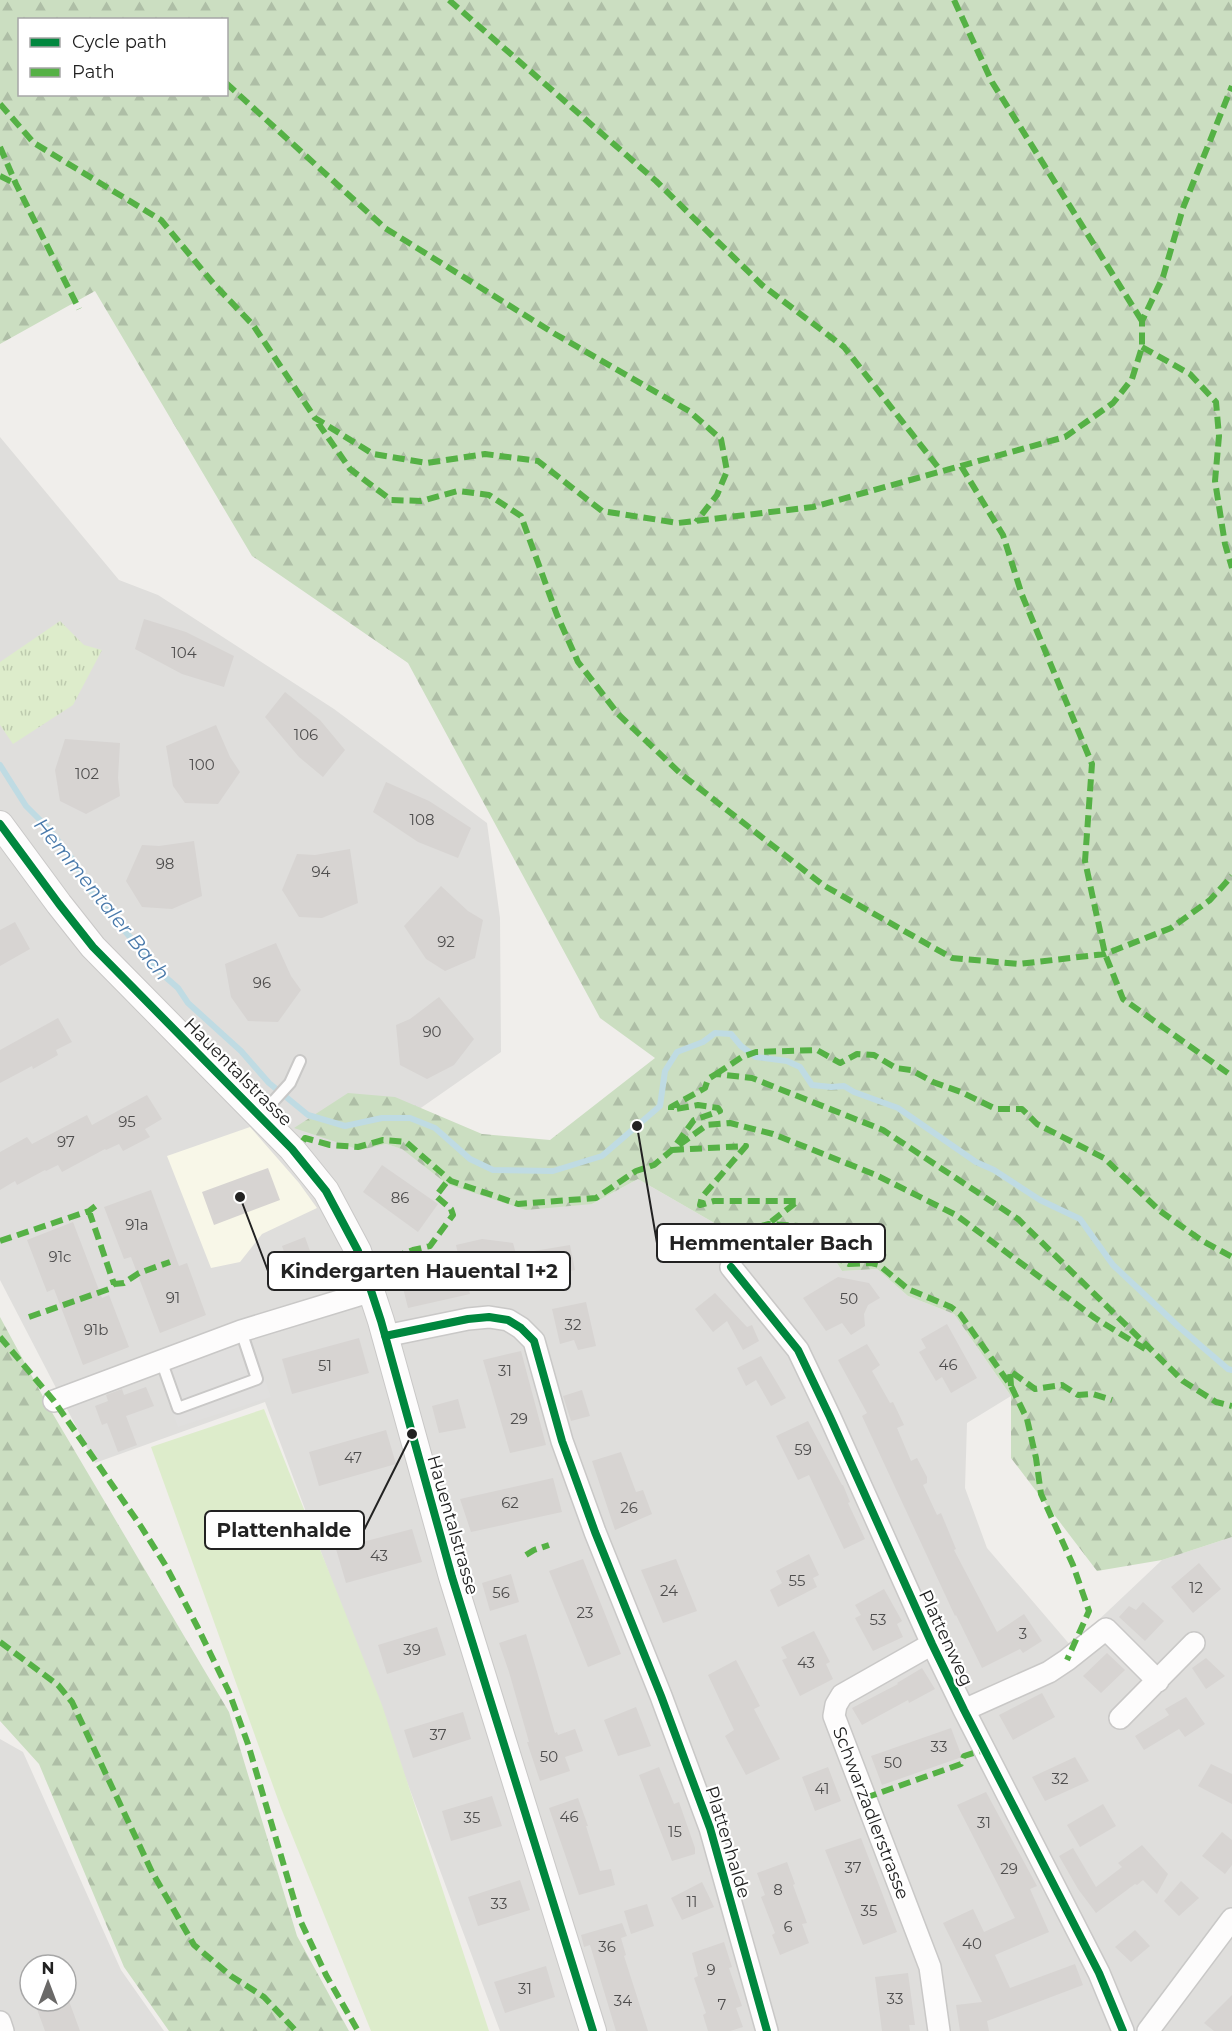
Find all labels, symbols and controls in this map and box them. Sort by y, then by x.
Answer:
legend [18,18,228,96]
text: Cycle path [72,31,167,53]
text: Path [72,61,115,83]
house number: 104 [171,643,197,662]
house number: 106 [294,725,318,744]
house number: 100 [189,755,215,774]
house number: 102 [75,764,99,783]
house number: 108 [410,810,434,829]
water label: Hemmentaler Bach [29,813,175,985]
house number: 98 [156,854,174,873]
house number: 94 [311,862,331,881]
house number: 92 [437,932,455,951]
house number: 96 [253,973,271,992]
street label: Hauentalstrasse [179,1013,297,1131]
house number: 90 [422,1022,442,1041]
house number: 95 [118,1112,136,1131]
house number: 97 [57,1132,75,1151]
house number: 86 [391,1188,409,1207]
house number: 91a [125,1215,149,1234]
callout: Hemmentaler Bach [657,1224,885,1262]
text: Hemmentaler Bach [669,1231,873,1255]
house number: 91c [49,1247,72,1266]
callout: Kindergarten Hauental 1+2 [268,1252,570,1290]
text: Kindergarten Hauental 1+2 [280,1259,558,1283]
house number: 91 [166,1288,180,1307]
house number: 50 [840,1289,858,1308]
house number: 32 [565,1315,581,1334]
house number: 91b [84,1320,108,1339]
house number: 46 [938,1355,958,1374]
house number: 51 [318,1356,332,1375]
house number: 31 [498,1361,512,1380]
house number: 29 [510,1409,528,1428]
house number: 59 [794,1440,812,1459]
house number: 47 [344,1448,362,1467]
street label: Hauentalstrasse [423,1453,484,1598]
house number: 62 [501,1493,519,1512]
house number: 26 [620,1498,638,1517]
callout: Plattenhalde [205,1511,364,1549]
text: Plattenhalde [217,1518,351,1542]
house number: 43 [370,1546,388,1565]
house number: 55 [789,1571,805,1590]
house number: 12 [1189,1578,1203,1597]
house number: 24 [660,1581,678,1600]
house number: 56 [492,1583,510,1602]
street label: Plattenweg [914,1586,978,1690]
house number: 23 [577,1603,593,1622]
house number: 53 [870,1610,886,1629]
house number: 3 [1019,1624,1027,1643]
house number: 39 [403,1640,421,1659]
house number: 43 [797,1653,815,1672]
street label: Schwarzadlerstrasse [828,1724,914,1902]
house number: 37 [429,1725,447,1744]
house number: 33 [931,1737,947,1756]
house number: 50 [540,1747,558,1766]
house number: 50 [884,1753,902,1772]
house number: 32 [1052,1769,1068,1788]
house number: 41 [815,1779,829,1798]
street label: Plattenhalde [700,1783,756,1901]
house number: 46 [559,1807,579,1826]
house number: 35 [464,1808,480,1827]
house number: 31 [977,1813,991,1832]
house number: 15 [668,1822,682,1841]
house number: 37 [844,1858,862,1877]
house number: 29 [1000,1859,1018,1878]
house number: 8 [773,1880,783,1899]
house number: 11 [687,1892,697,1911]
house number: 33 [491,1894,507,1913]
house number: 35 [861,1901,877,1920]
house number: 6 [783,1917,793,1936]
house number: 40 [962,1934,982,1953]
house number: 36 [598,1937,616,1956]
north arrow [18,1953,78,2013]
text: N [42,1959,54,1978]
house number: 9 [706,1960,716,1979]
house number: 31 [518,1979,532,1998]
house number: 33 [887,1989,903,2008]
house number: 34 [614,1991,632,2010]
house number: 7 [718,1995,727,2014]

